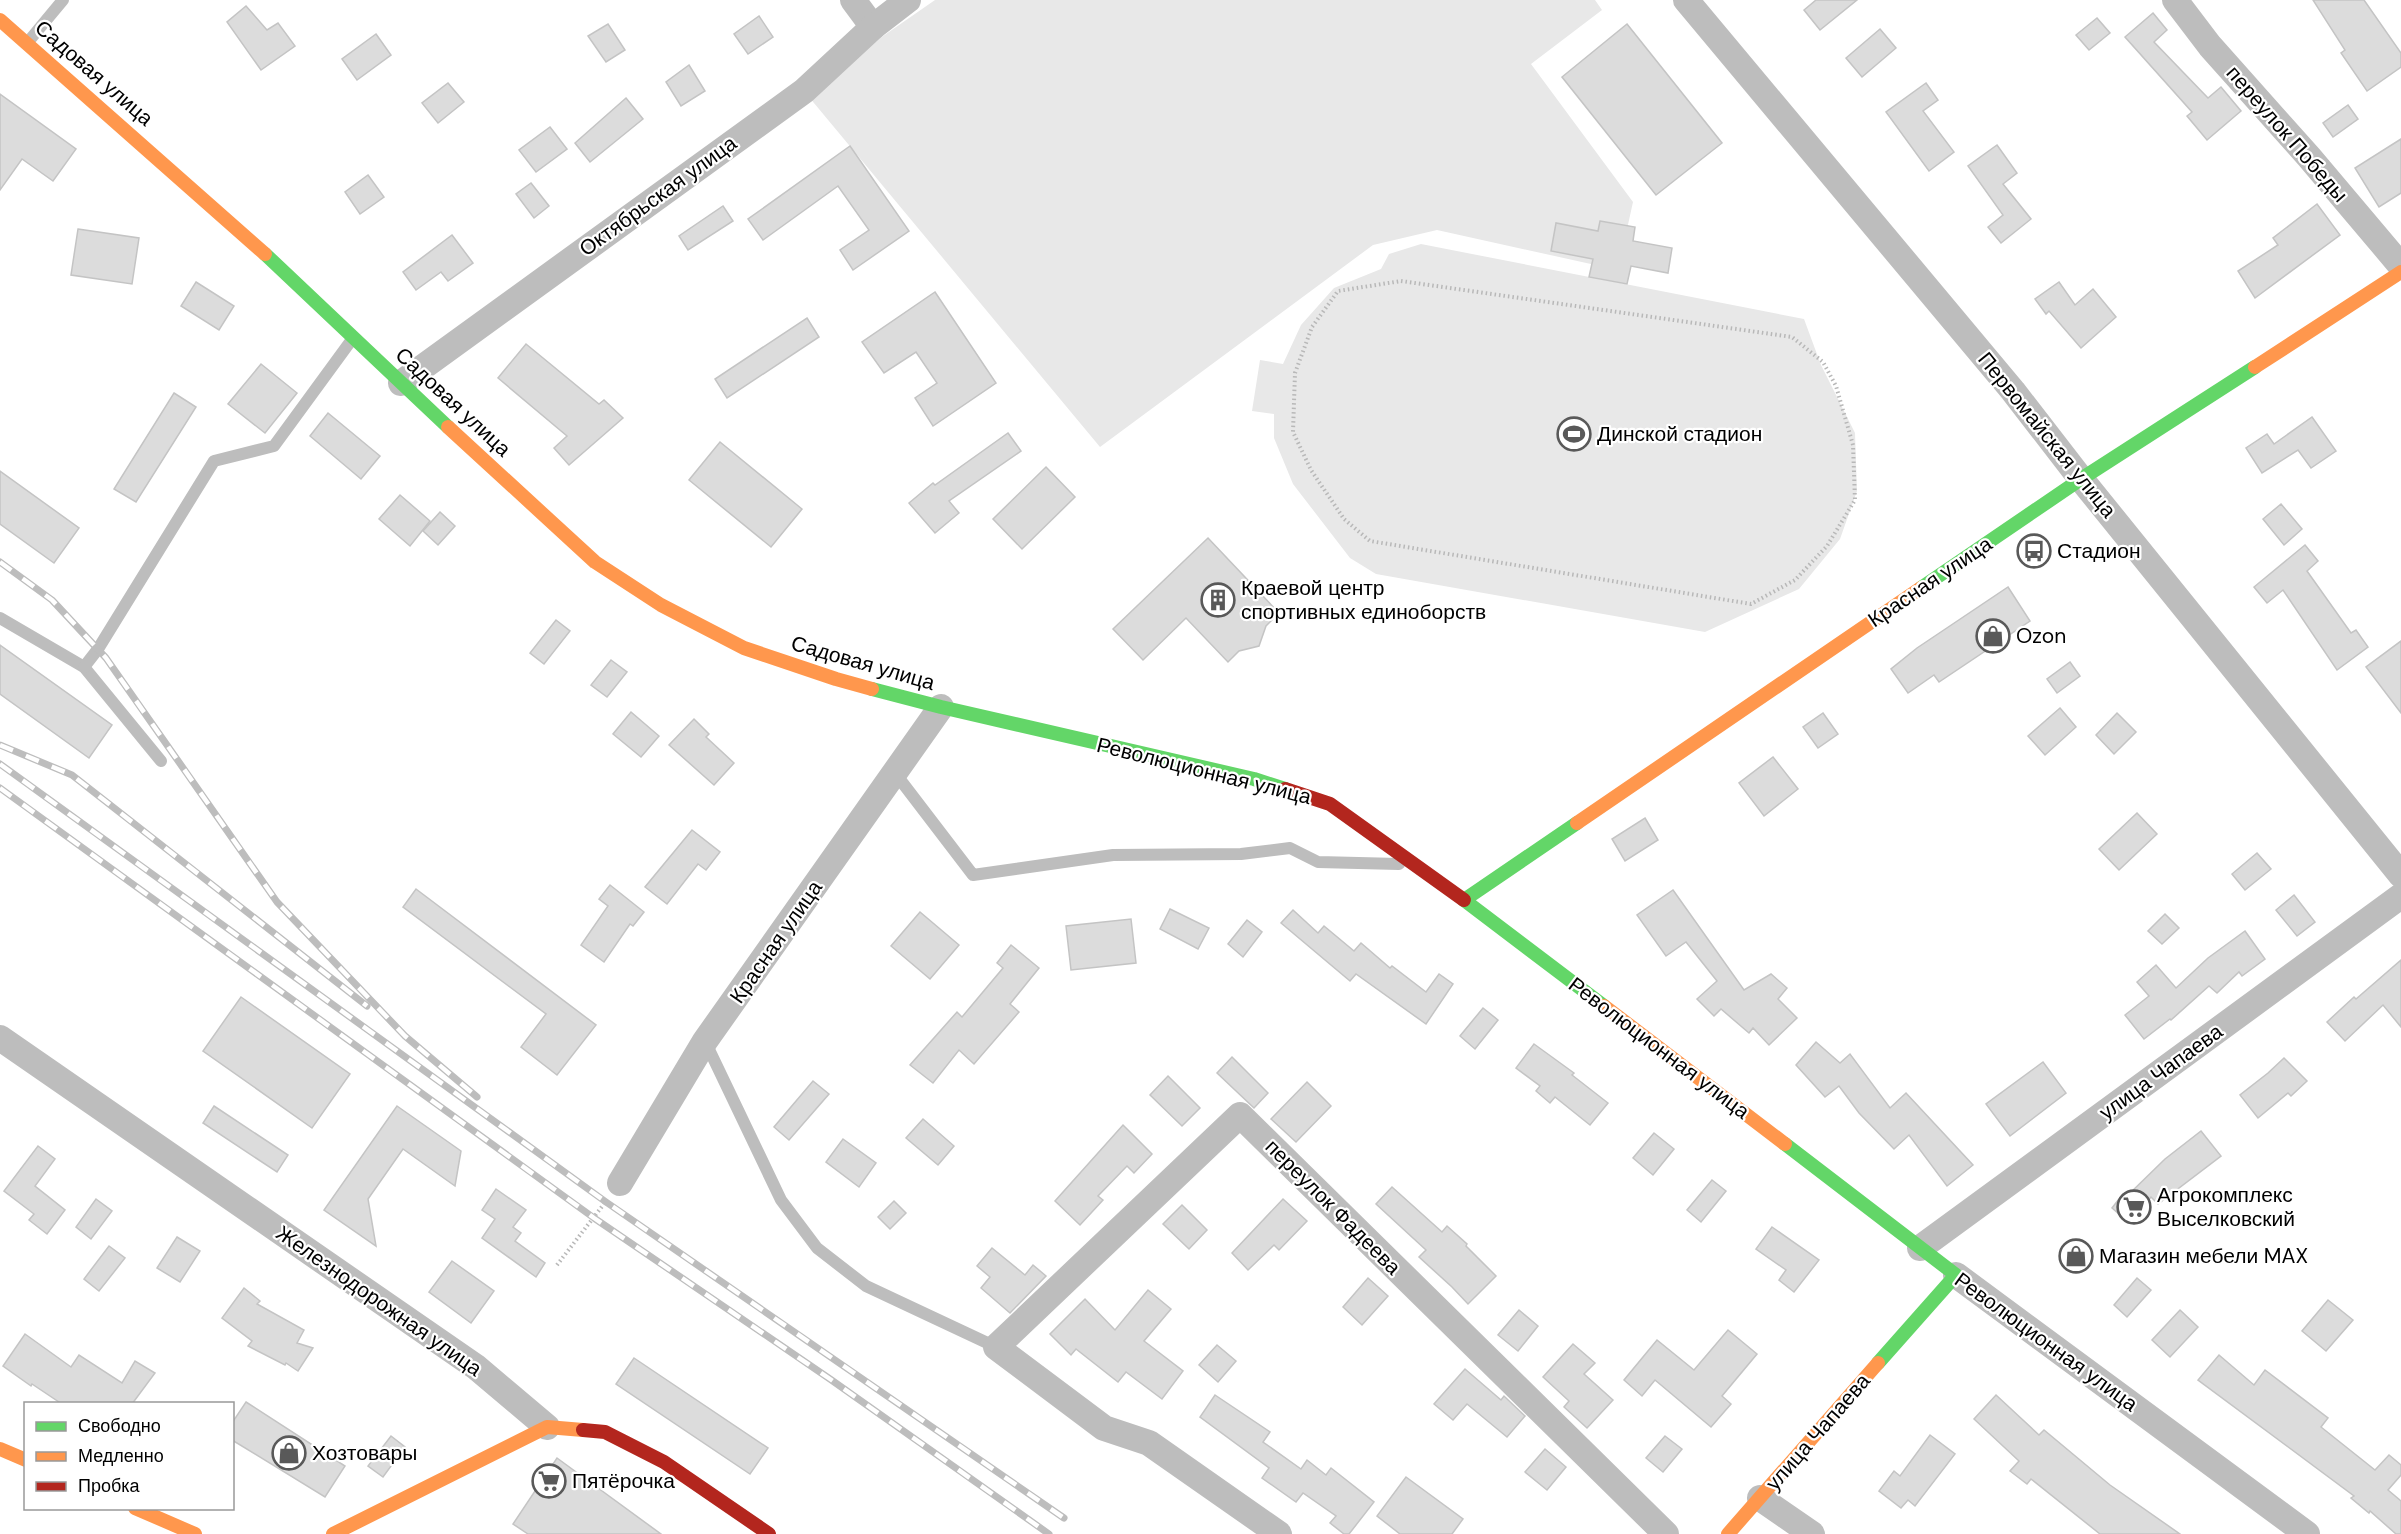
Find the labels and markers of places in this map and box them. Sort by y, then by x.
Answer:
sports icon: Динской стадион [1556,416,1592,452]
place label: Динской стадион [1597,420,1762,448]
bus stop icon: Стадион [2016,533,2052,569]
place label: Стадион [2057,537,2141,565]
place label: Краевой центр спортивных единоборств [1241,574,1486,626]
building icon: Краевой центр спортивных единоборств [1200,582,1236,618]
shop icon: Ozon [1975,618,2011,654]
place label: Ozon [2016,622,2066,650]
place label: Агрокомплекс Выселковский [2157,1181,2295,1233]
supermarket icon: Агрокомплекс Выселковский [2116,1189,2152,1225]
shop icon: Магазин мебели MAX [2058,1238,2094,1274]
place label: Магазин мебели MAX [2099,1242,2308,1270]
shop icon: Хозтовары [271,1435,307,1471]
place label: Хозтовары [312,1439,417,1467]
supermarket icon: Пятёрочка [531,1463,567,1499]
place label: Пятёрочка [572,1467,675,1495]

